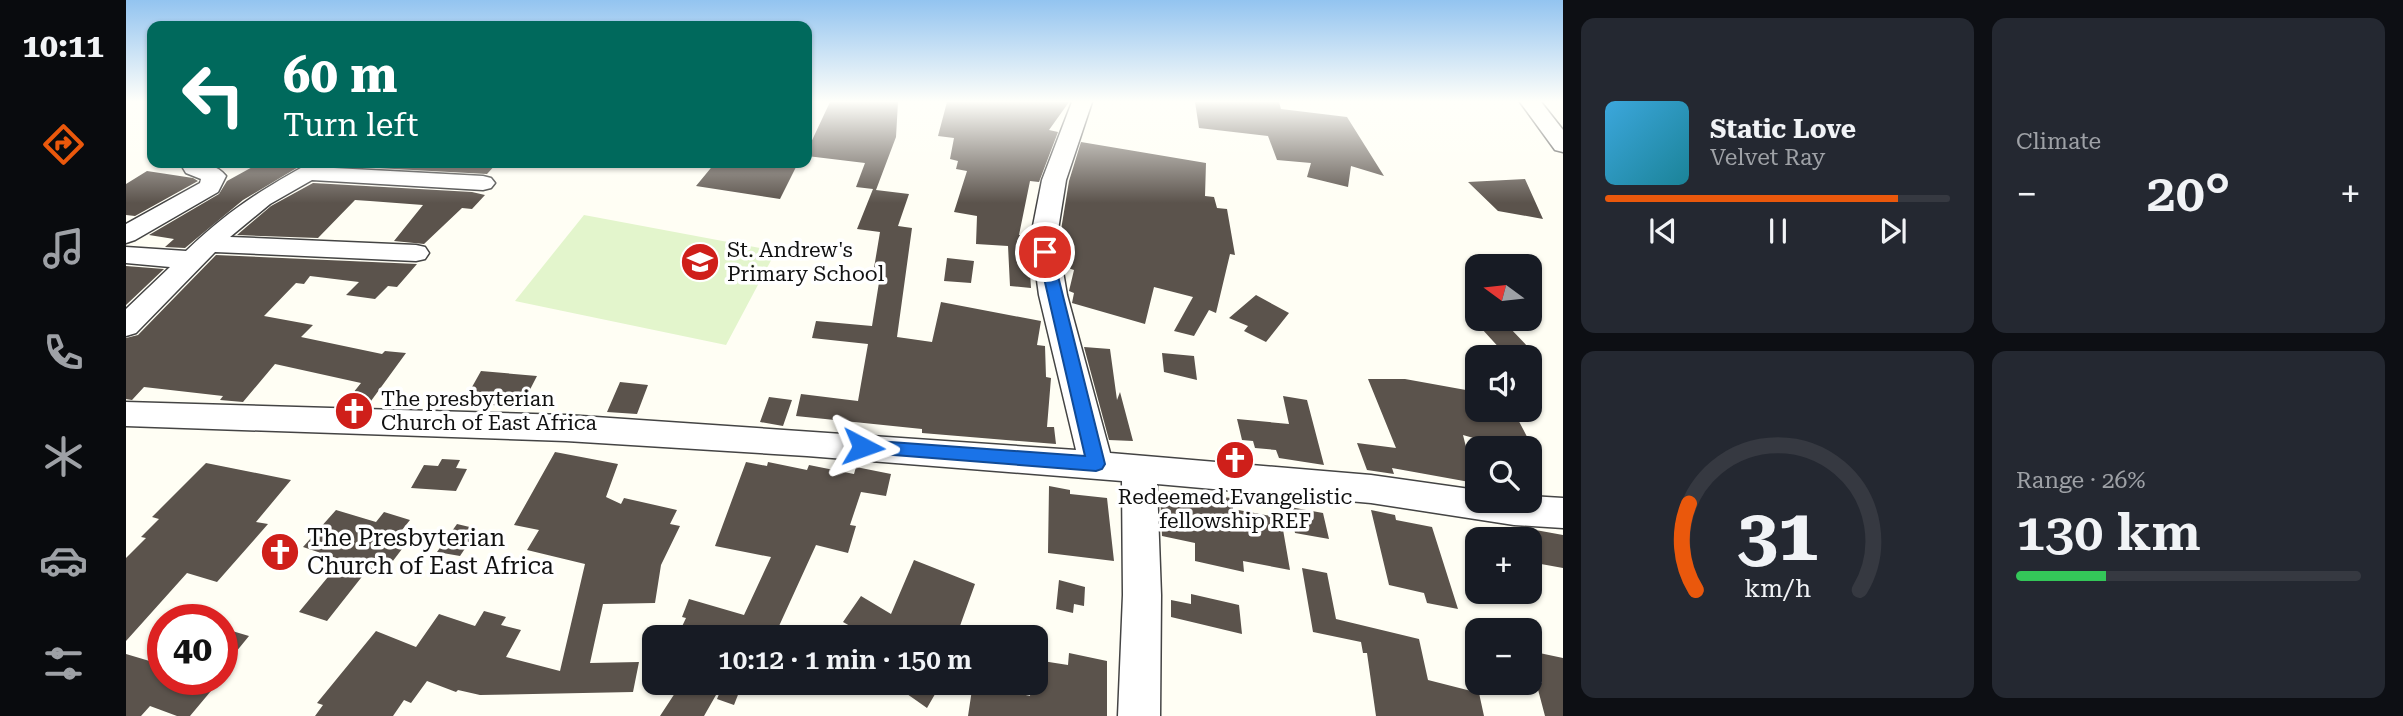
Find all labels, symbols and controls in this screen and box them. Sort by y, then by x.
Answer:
text: 10:11 [22,27,104,65]
text: 60 m [283,47,398,104]
icon: left [168,49,259,140]
text: Turn left [283,106,418,144]
text: Static Love [1710,114,1856,144]
icon: directions [39,120,88,169]
text: Climate [2016,128,2101,155]
text: Velvet Ray [1710,144,1825,171]
text: 20° [2147,163,2230,224]
text: − [2016,172,2037,216]
text: + [2340,172,2361,216]
icon: previous [1644,212,1682,250]
icon: pause [1759,212,1797,250]
icon: next [1874,212,1912,250]
pin [1015,222,1075,282]
icon: music [39,224,88,273]
icon: arrive [1026,233,1064,271]
place label: St. Andrew's Primary School [727,238,885,286]
school or university icon: St. Andrew's Primary School [679,241,721,283]
north arrow [1465,254,1542,331]
map controls [1465,254,1542,695]
icon: phone [39,328,88,377]
button: sound [1465,345,1542,422]
place label: The presbyterian Church of East Africa [381,387,598,435]
church icon: The presbyterian Church of East Africa [333,390,375,432]
position arrow [826,410,900,484]
icon: climate [39,432,88,481]
button: search [1465,436,1542,513]
church icon: Redeemed Evangelistic fellowship REF [1214,439,1256,481]
text: Range · 26% [2016,467,2145,494]
place label: Redeemed Evangelistic fellowship REF [1118,485,1352,533]
text: 31 [1737,494,1818,579]
text: 130 km [2016,502,2201,563]
place label: The Presbyterian Church of East Africa [307,524,554,580]
button: + [1465,527,1542,604]
church icon: The Presbyterian Church of East Africa [259,531,301,573]
icon: car [39,536,88,585]
text: km/h [1744,574,1811,603]
speed limit sign: 40 [147,604,238,695]
button: − [1465,618,1542,695]
icon: filters [39,639,88,688]
text: 10:12 · 1 min · 150 m [718,645,972,675]

